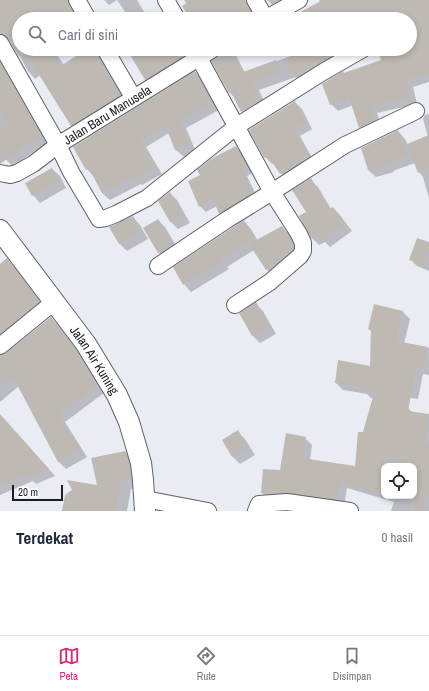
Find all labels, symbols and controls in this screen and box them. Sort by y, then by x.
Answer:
search box [12,12,417,56]
icon: search [26,23,48,45]
text: Cari di sini [58,24,118,45]
street label: Jalan Baru Manusela [60,81,155,149]
street label: Jalan Air Kuning [66,322,123,398]
map controls [381,463,417,499]
button: locate [381,463,417,499]
scale bar [12,483,63,502]
text: 20 m [18,485,38,499]
text: Terdekat [16,526,73,549]
text: 0 hasil [382,529,413,546]
tab: Peta [58,645,80,683]
tab: Rute [195,645,217,683]
tab: Disimpan [333,645,371,683]

